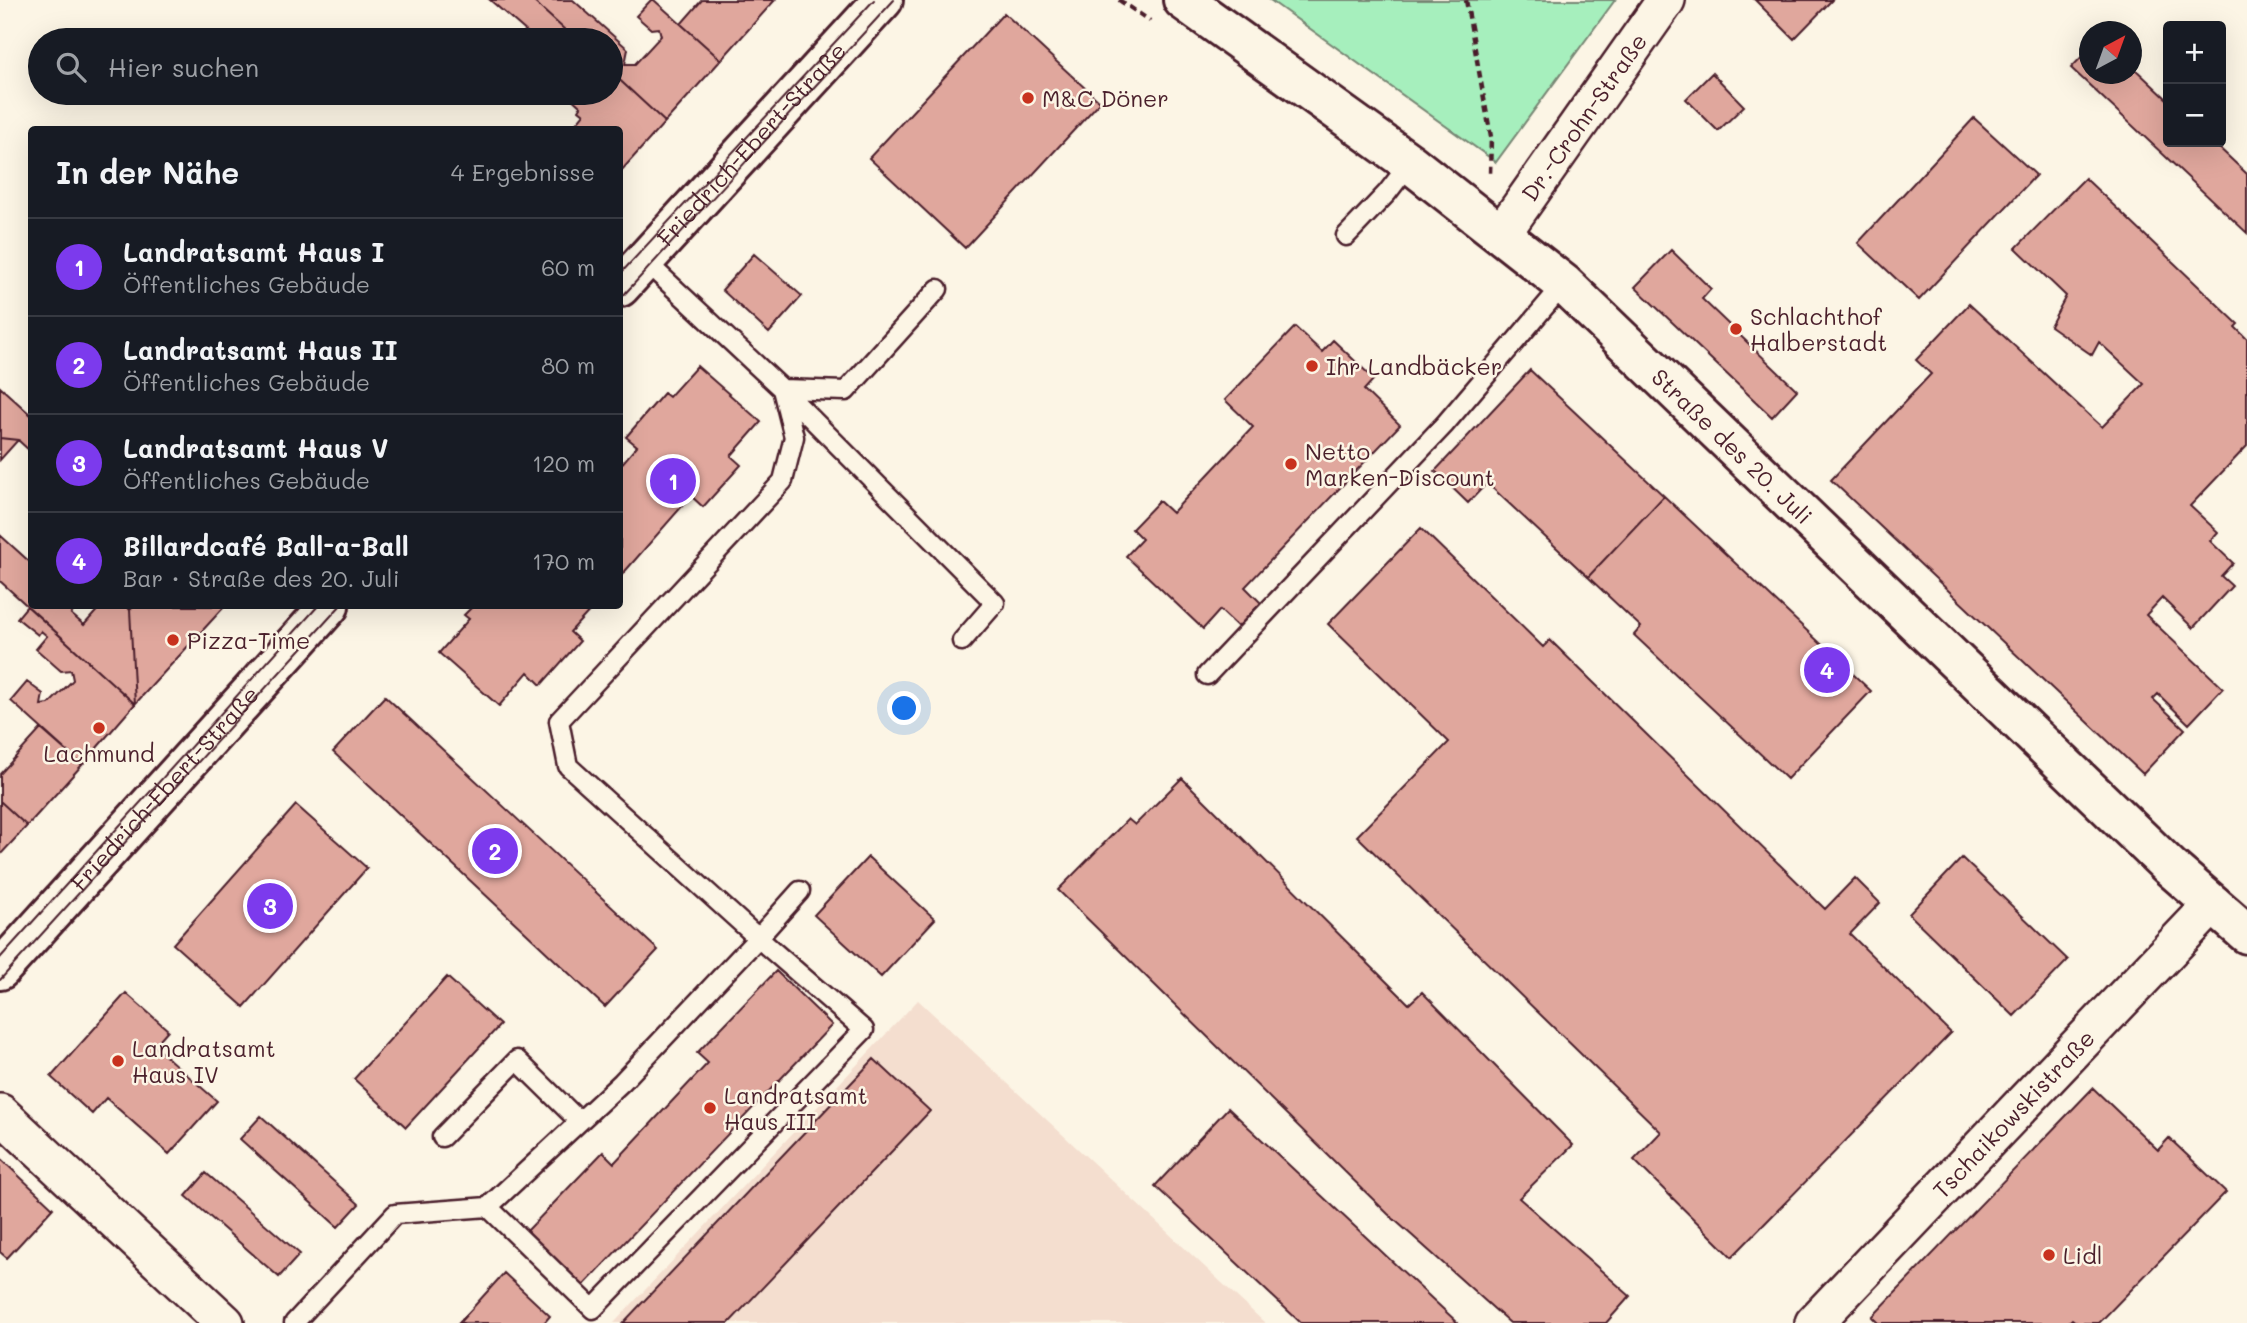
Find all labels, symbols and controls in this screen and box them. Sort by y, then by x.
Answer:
north arrow [2079,21,2142,84]
map controls [2163,21,2226,147]
button: + [2163,21,2226,84]
street label: Dr.-Crohn-Straße [1514,27,1653,207]
search box [28,28,623,105]
street label: Friedrich-Ebert-Straße [650,36,852,252]
icon: search [52,48,90,86]
text: Hier suchen [108,50,259,84]
place label: M&C Döner [1042,83,1169,113]
button: − [2163,84,2226,147]
marker: M&C Döner [1020,90,1036,106]
text: In der Nähe [56,152,239,192]
text: 4 Ergebnisse [451,157,595,187]
text: Landratsamt Haus I [123,235,385,269]
text: 1 [74,252,84,282]
text: 60 m [541,252,595,282]
text: Öffentliches Gebäude [123,269,370,299]
place label: Schlachthof Halberstadt [1750,301,1887,357]
marker: Schlachthof Halberstadt [1728,321,1744,337]
text: Landratsamt Haus II [123,333,398,367]
text: 2 [73,350,85,380]
text: 80 m [541,350,595,380]
place label: Ihr Landbäcker [1326,351,1502,381]
marker: Ihr Landbäcker [1304,358,1320,374]
street label: Straße des 20. Juli [1646,362,1819,530]
text: Öffentliches Gebäude [123,367,370,397]
text: Landratsamt Haus V [123,431,389,465]
place label: Netto Marken-Discount [1305,436,1495,492]
text: 3 [72,448,86,478]
text: 120 m [532,448,595,478]
pin: 1 [650,455,696,507]
marker: Netto Marken-Discount [1283,456,1299,472]
text: Öffentliches Gebäude [123,465,370,495]
text: Billardcafé Ball-a-Ball [123,529,409,563]
text: 4 [72,546,86,576]
text: 170 m [532,546,595,576]
text: Bar · Straße des 20. Juli [123,563,400,593]
place label: Pizza-Time [187,625,310,655]
marker: Pizza-Time [165,632,181,648]
pin: 4 [1804,644,1850,696]
street label: Friedrich-Ebert-Straße [64,679,265,897]
your location [887,691,921,725]
marker: Lachmund [91,720,107,736]
place label: Lachmund [43,738,155,768]
pin: 2 [472,825,518,877]
pin: 3 [247,880,293,932]
street label: Tschaikowskistraße [1926,1023,2101,1204]
place label: Landratsamt Haus IV [132,1033,276,1089]
marker: Landratsamt Haus IV [110,1053,126,1069]
place label: Landratsamt Haus III [724,1080,868,1136]
marker: Landratsamt Haus III [702,1100,718,1116]
place label: Lidl [2063,1240,2103,1270]
marker: Lidl [2041,1247,2057,1263]

